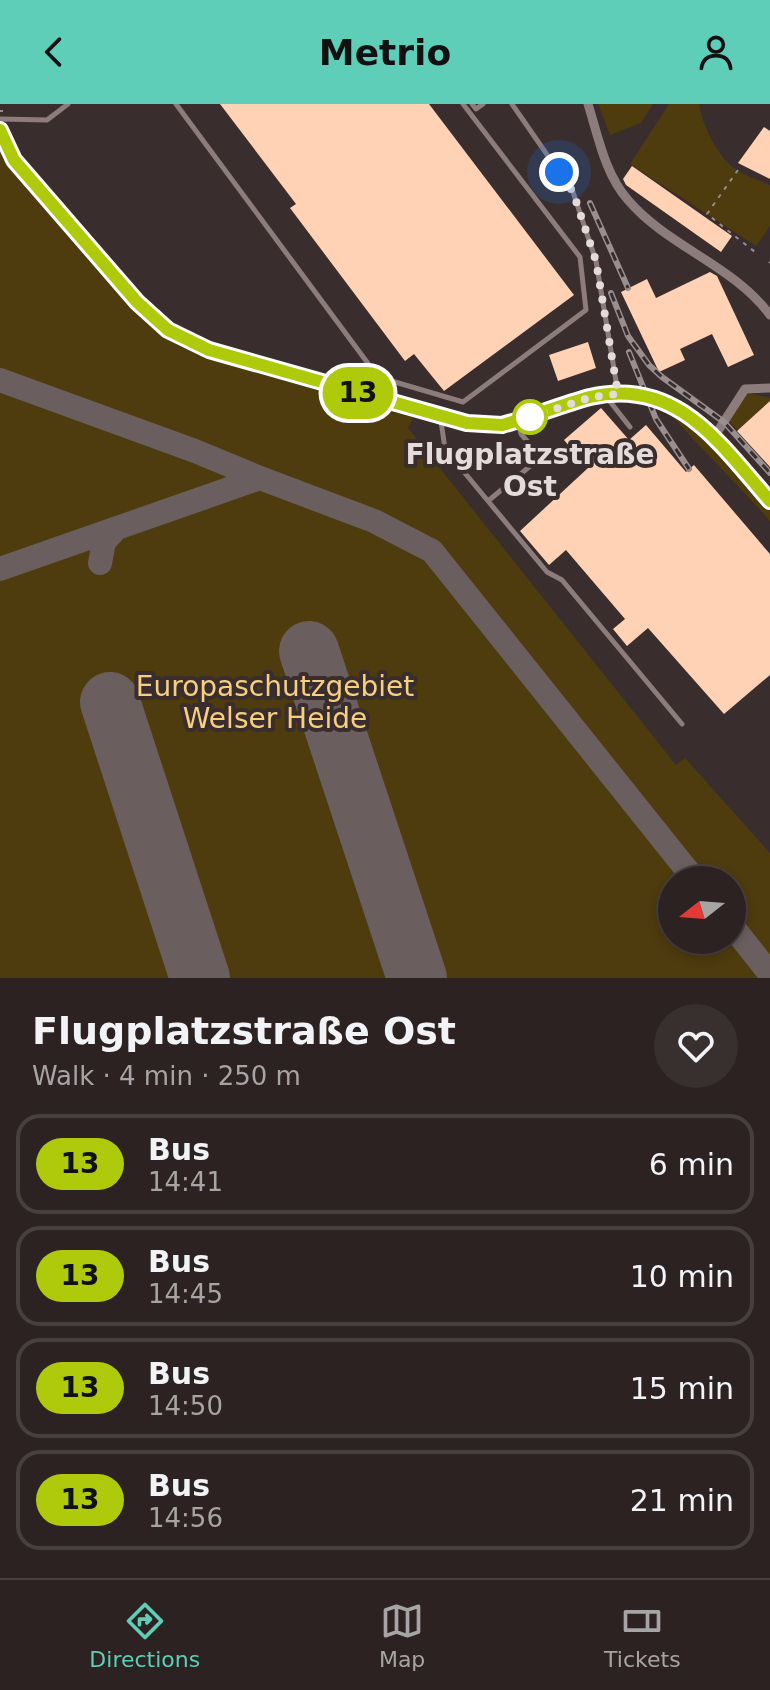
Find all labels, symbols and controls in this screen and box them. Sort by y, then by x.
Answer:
icon: back [32,30,76,74]
icon: person [694,30,738,74]
text: Metrio [319,32,451,73]
your location [539,152,579,192]
line badge: 13 [322,367,394,419]
text: 13 [339,376,377,409]
marker: Flugplatzstraße Ost [513,400,547,434]
place label: Flugplatzstraße Ost [406,438,654,503]
park label: Europaschutzgebiet Welser Heide [136,670,414,735]
north arrow [658,866,746,954]
map controls [658,866,746,954]
button: heart [654,1004,738,1088]
text: Flugplatzstraße Ost [32,1009,456,1053]
text: Walk · 4 min · 250 m [32,1061,301,1091]
text: Bus [148,1132,210,1167]
text: 13 [61,1147,99,1180]
text: 6 min [649,1147,734,1182]
text: 14:41 [148,1167,223,1197]
text: Bus [148,1244,210,1279]
text: 13 [61,1259,99,1292]
text: 10 min [630,1259,734,1294]
text: 14:45 [148,1279,223,1309]
text: Bus [148,1356,210,1391]
text: 13 [61,1371,99,1404]
text: 15 min [630,1371,734,1406]
text: 14:50 [148,1391,223,1421]
text: Bus [148,1468,210,1503]
text: 13 [61,1483,99,1516]
text: 21 min [630,1483,734,1518]
text: 14:56 [148,1503,223,1533]
tab: Directions [89,1599,200,1672]
tab: Map [379,1599,425,1672]
tab: Tickets [604,1599,681,1672]

